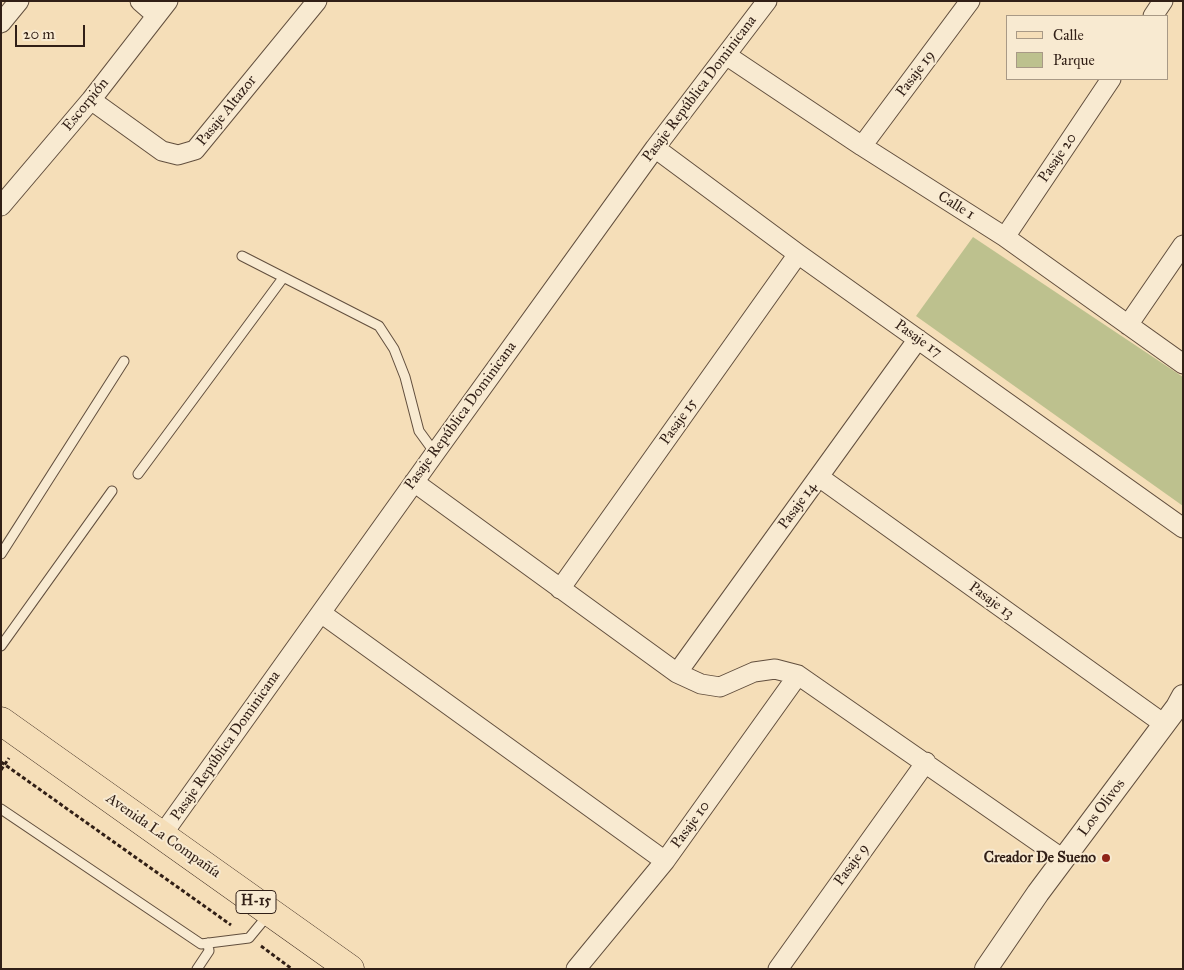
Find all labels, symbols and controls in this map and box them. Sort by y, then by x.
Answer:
street label: Pasaje República Dominicana [639,12,761,166]
scale bar [18,15,88,47]
legend [1006,15,1169,80]
text: 20 m [23,25,55,43]
text: Calle [1053,26,1084,44]
street label: Pasaje 19 [893,47,939,101]
text: Parque [1053,51,1095,69]
street label: Pasaje Altazor [193,72,261,150]
street label: Escorpión [59,75,113,135]
street label: Pasaje 20 [1035,130,1081,186]
street label: Calle 1 [934,188,978,224]
street label: Pasaje 17 [891,316,945,362]
street label: Pasaje República Dominicana [401,338,521,494]
street label: Pasaje 15 [657,395,701,449]
street label: Pasaje 14 [775,479,821,533]
street label: Pasaje 13 [965,579,1017,623]
street label: Pasaje República Dominicana [167,668,285,824]
street label: Los Olivos [1075,776,1129,840]
street label: Avenida La Compañía [102,790,224,882]
street label: Pasaje 10 [668,798,714,852]
street label: Pasaje 9 [831,840,873,890]
place label: Creador De Sueno [984,849,1096,867]
marker: Creador De Sueno [1100,852,1112,864]
road number: H-15 [236,890,276,914]

